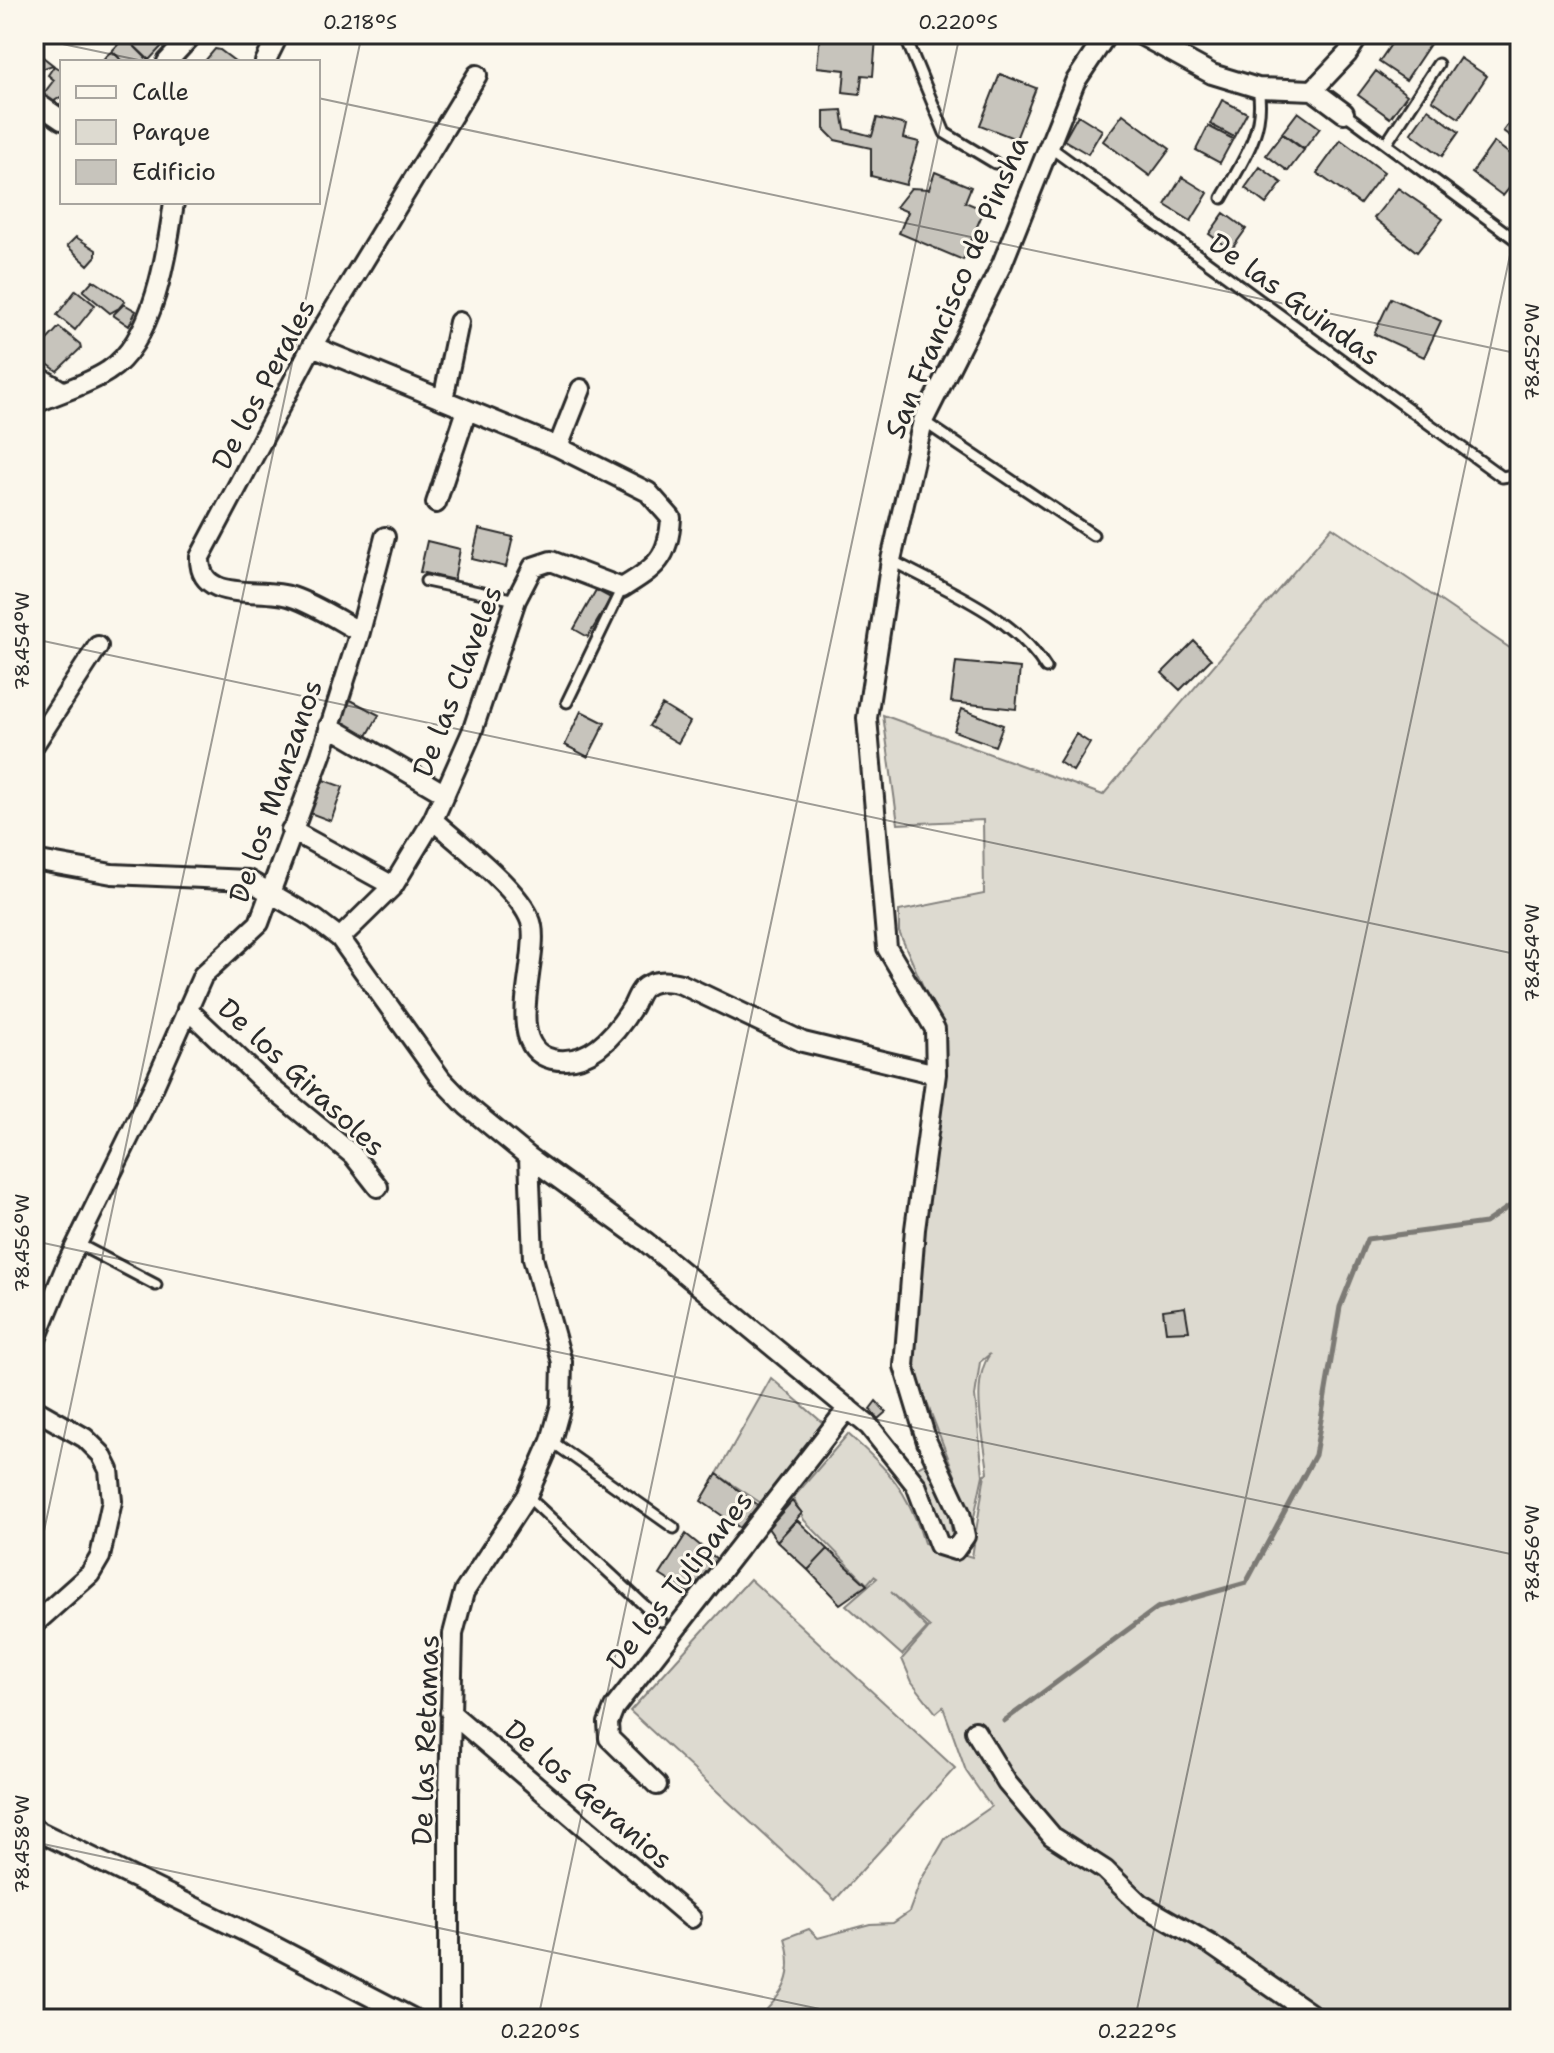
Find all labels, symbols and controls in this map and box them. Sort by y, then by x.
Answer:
text: 0.218°S [323,9,397,35]
text: 0.220°S [918,9,998,35]
legend [60,60,320,204]
text: Calle [132,76,189,108]
text: Parque [132,116,211,148]
street label: San Francisco de Pinsha [875,130,1037,444]
text: Edificio [132,156,216,188]
street label: De las Guindas [1202,224,1388,374]
street label: De los Perales [202,292,324,476]
text: 78.452°W [1519,303,1545,401]
street label: De las Claveles [403,580,511,782]
text: 78.454°W [9,592,35,690]
street label: De los Manzanos [219,674,331,908]
text: 78.454°W [1519,904,1545,1002]
street label: De los Girasoles [210,989,394,1165]
text: 78.456°W [9,1194,35,1292]
street label: De los Tulipanes [597,1483,761,1677]
text: 78.456°W [1519,1505,1545,1603]
street label: De las Retamas [402,1634,448,1846]
street label: De los Geranios [497,1710,681,1878]
text: 78.458°W [9,1795,35,1893]
text: 0.220°S [500,2018,580,2044]
text: 0.222°S [1097,2018,1177,2044]

